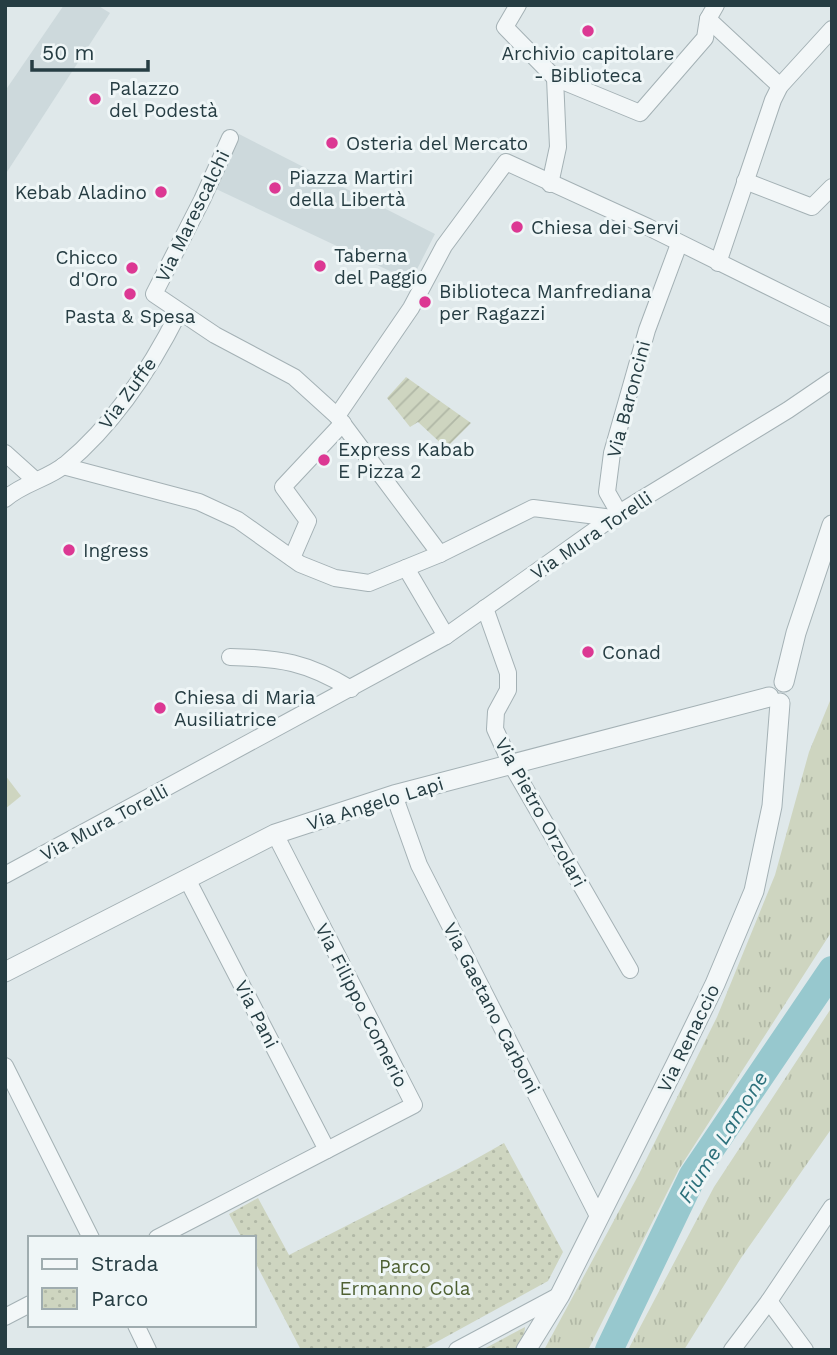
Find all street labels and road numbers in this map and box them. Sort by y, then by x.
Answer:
street label: Via Marescalchi [151,146,234,286]
street label: Via Baroncini [602,338,655,460]
street label: Via Zuffe [94,353,161,434]
street label: Via Mura Torelli [526,486,656,585]
street label: Via Pietro Orzolari [490,733,591,891]
street label: Via Angelo Lapi [304,772,446,835]
street label: Via Mura Torelli [36,779,172,866]
street label: Via Filippo Comerio [310,919,413,1091]
street label: Via Gaetano Carboni [438,919,545,1098]
street label: Via Pani [230,976,283,1052]
street label: Via Renaccio [652,980,725,1096]

